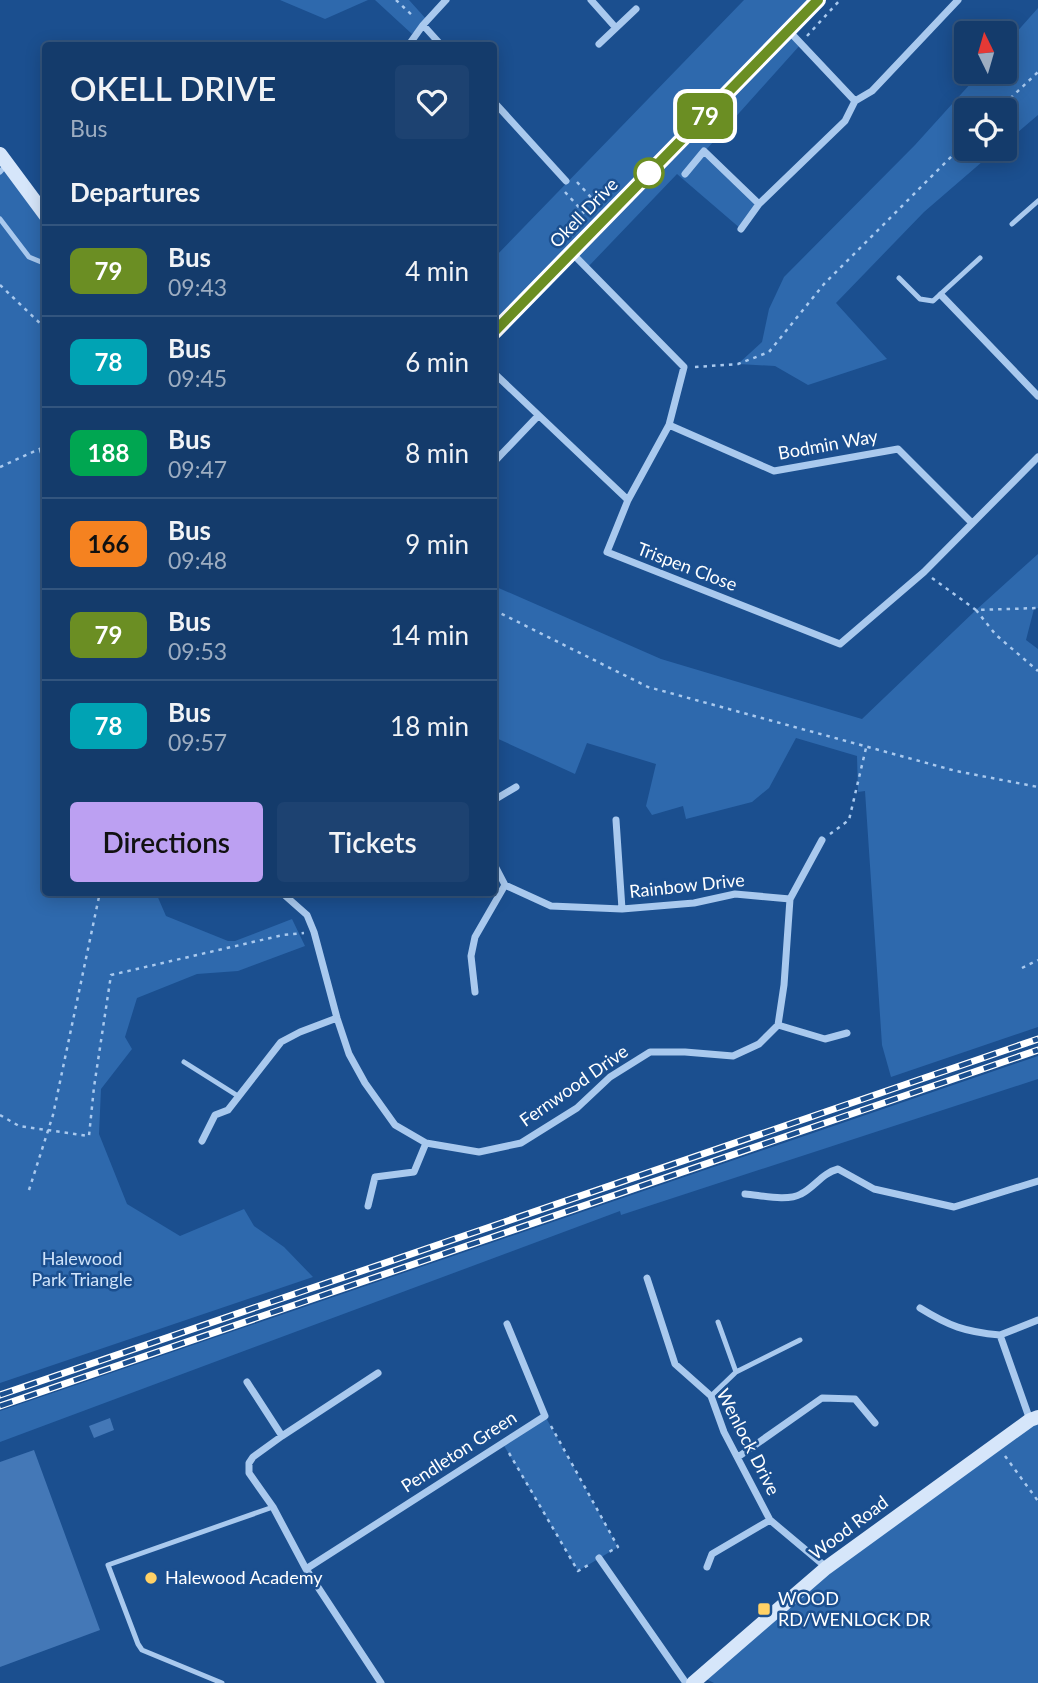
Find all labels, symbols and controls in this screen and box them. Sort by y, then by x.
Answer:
north arrow [954,21,1017,84]
map controls [954,21,1017,161]
button: heart [395,65,469,139]
text: OKELL DRIVE [70,68,276,108]
line badge: 79 [674,93,736,139]
button: locate [954,98,1017,161]
text: 79 [691,101,719,130]
text: Bus [70,114,107,142]
unlabelled marker [634,158,664,188]
street label: Okell Drive [545,173,622,252]
text: Departures [70,176,200,208]
text: Bus [168,241,211,273]
text: 4 min [405,255,469,287]
text: 79 [95,256,122,285]
text: 09:43 [168,273,227,301]
text: Bus [168,332,211,364]
text: 6 min [405,346,469,378]
text: 78 [95,347,122,376]
text: 09:45 [168,364,227,392]
text: Bus [168,423,211,455]
street label: Bodmin Way [776,424,880,464]
text: 8 min [405,437,469,469]
text: 188 [88,438,129,467]
text: 09:47 [168,455,227,483]
text: Bus [168,514,211,546]
text: 9 min [405,528,469,560]
text: 166 [88,529,129,558]
street label: Trispen Close [634,537,740,595]
text: 09:48 [168,546,227,574]
text: Bus [168,605,211,637]
text: 14 min [390,619,469,651]
text: 79 [95,620,122,649]
text: 09:53 [168,637,227,665]
text: Bus [168,696,211,728]
text: 18 min [390,710,469,742]
text: 78 [95,711,122,740]
text: 09:57 [168,728,227,756]
button: Directions [70,802,263,882]
button: Tickets [277,802,469,882]
street label: Rainbow Drive [628,868,746,902]
street label: Fernwood Drive [515,1040,632,1131]
park label: Halewood Park Triangle [32,1247,132,1290]
street label: Wenlock Drive [713,1384,785,1499]
street label: Pendleton Green [397,1406,520,1497]
street label: Wood Road [805,1491,892,1564]
place label: Halewood Academy [165,1566,323,1588]
marker: Halewood Academy [143,1570,159,1586]
place label: WOOD RD/WENLOCK DR [778,1587,931,1630]
marker: WOOD RD/WENLOCK DR [756,1601,772,1617]

